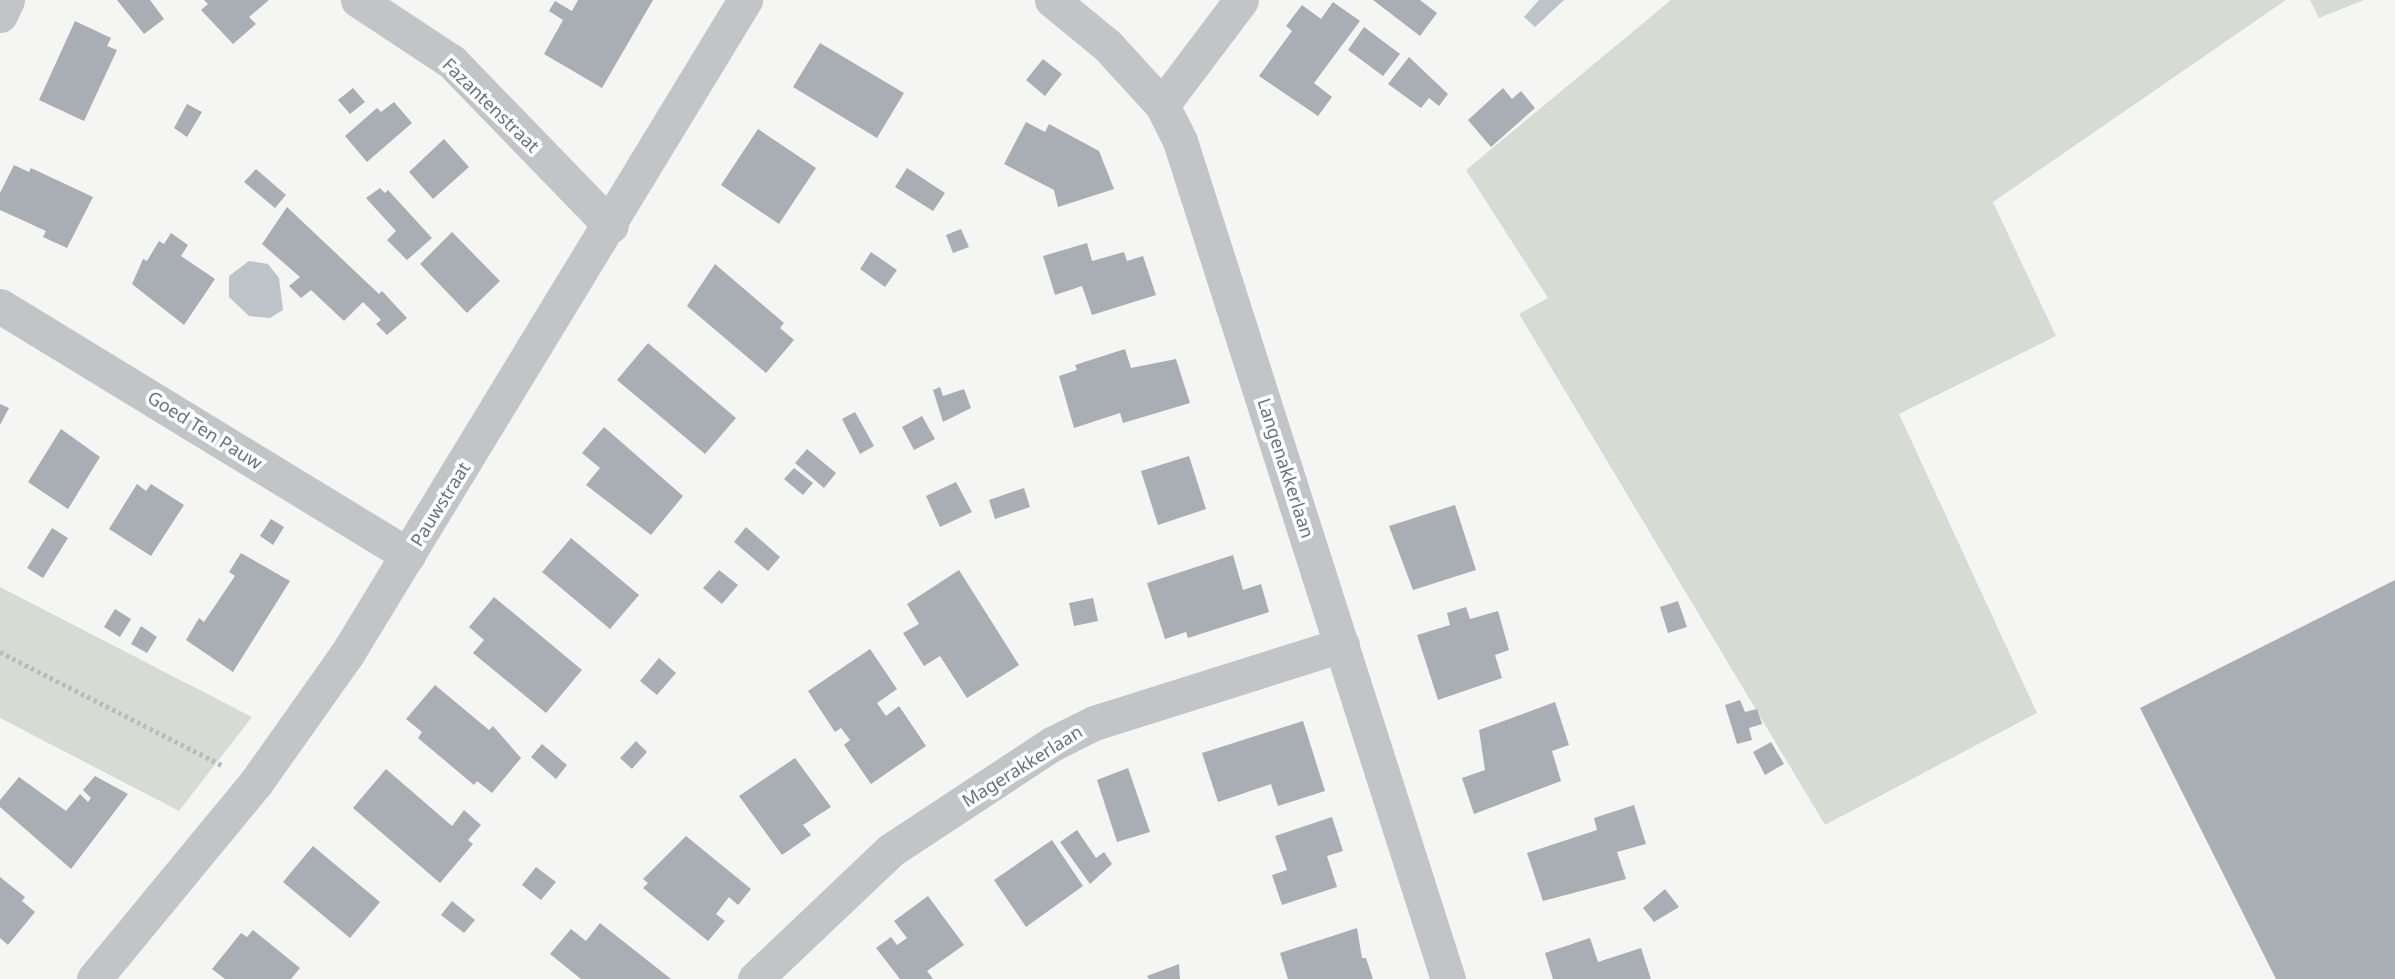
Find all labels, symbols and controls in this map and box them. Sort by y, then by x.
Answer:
street label: Fazantenstraat [438,54,544,156]
street label: Goed Ten Pauw [144,386,266,474]
street label: Langenakkerlaan [1253,395,1319,541]
street label: Pauwstraat [406,458,474,550]
street label: Magerakkerlaan [958,720,1086,812]

